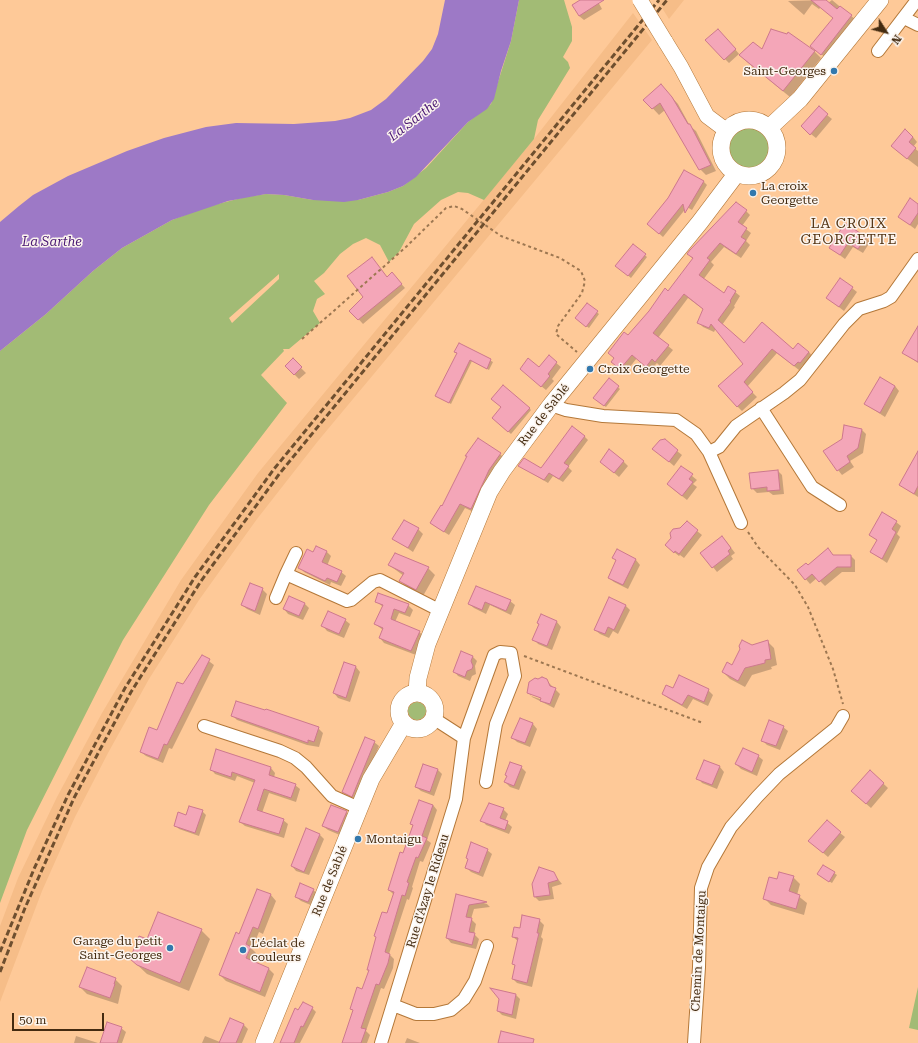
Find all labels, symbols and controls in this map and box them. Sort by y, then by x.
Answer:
north arrow [866,12,906,52]
text: N [888,32,904,47]
place label: Saint-Georges [743,64,826,78]
marker: Saint-Georges [829,66,839,76]
water label: La Sarthe [386,95,442,145]
place label: La croix Georgette [761,179,818,207]
marker: La croix Georgette [748,188,758,198]
district label: LA CROIX GEORGETTE [801,216,897,248]
water label: La Sarthe [22,234,82,250]
place label: Croix Georgette [598,362,690,376]
marker: Croix Georgette [585,364,595,374]
street label: Rue de Sablé [515,381,573,449]
place label: Montaigu [366,832,421,846]
street label: Rue d'Azay le Rideau [404,832,452,950]
marker: Montaigu [353,834,363,844]
street label: Rue de Sablé [309,844,351,918]
street label: Chemin de Montaigu [689,890,709,1012]
place label: Garage du petit Saint-Georges [73,934,162,962]
place label: L'éclat de couleurs [251,936,305,964]
marker: Garage du petit Saint-Georges [165,943,175,953]
marker: L'éclat de couleurs [238,945,248,955]
scale bar [14,1005,106,1031]
text: 50 m [19,1013,46,1027]

